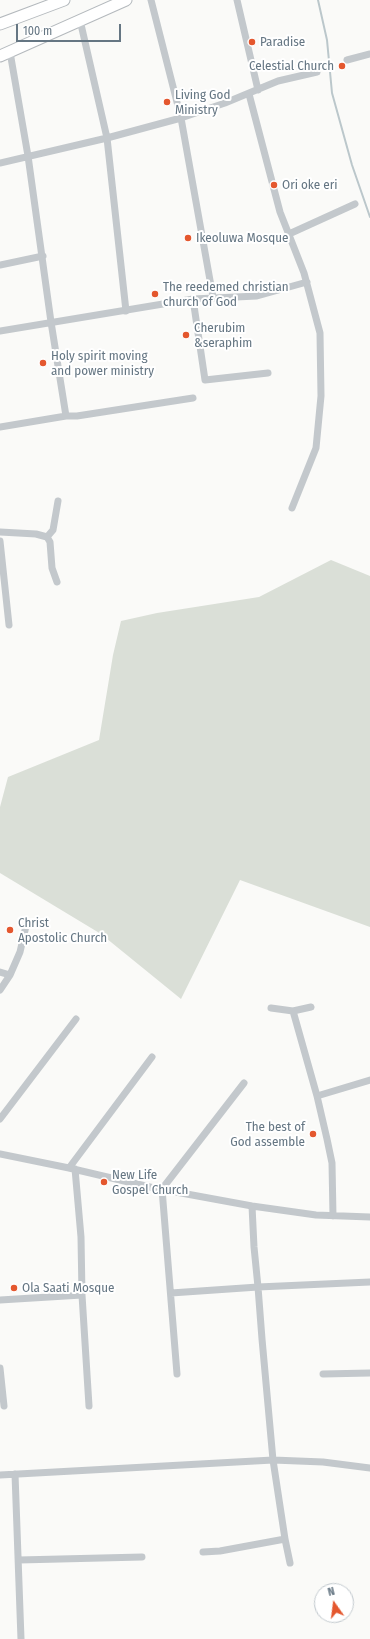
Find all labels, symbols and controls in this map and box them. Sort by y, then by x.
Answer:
scale bar [18,16,123,42]
text: 100 m [23,24,52,38]
place label: Paradise [260,34,305,50]
marker: Paradise [247,37,257,47]
place label: Celestial Church [249,58,334,74]
marker: Celestial Church [337,61,347,71]
place label: Living God Ministry [175,87,230,118]
marker: Living God Ministry [162,97,172,107]
place label: Ori oke eri [282,177,338,193]
marker: Ori oke eri [269,180,279,190]
place label: Ikeoluwa Mosque [196,230,288,246]
marker: Ikeoluwa Mosque [183,233,193,243]
place label: The reedemed christian church of God [163,279,289,310]
marker: The reedemed christian church of God [150,289,160,299]
place label: Cherubim &seraphim [194,320,252,351]
marker: Cherubim &seraphim [181,330,191,340]
place label: Holy spirit moving and power ministry [51,348,154,379]
marker: Holy spirit moving and power ministry [38,358,48,368]
place label: Christ Apostolic Church [18,915,107,946]
marker: Christ Apostolic Church [5,925,15,935]
place label: The best of God assemble [230,1119,305,1150]
marker: The best of God assemble [308,1129,318,1139]
place label: New Life Gospel Church [112,1167,188,1198]
marker: New Life Gospel Church [99,1177,109,1187]
place label: Ola Saati Mosque [22,1280,114,1296]
marker: Ola Saati Mosque [9,1283,19,1293]
north arrow [314,1583,354,1623]
text: N [326,1585,336,1599]

